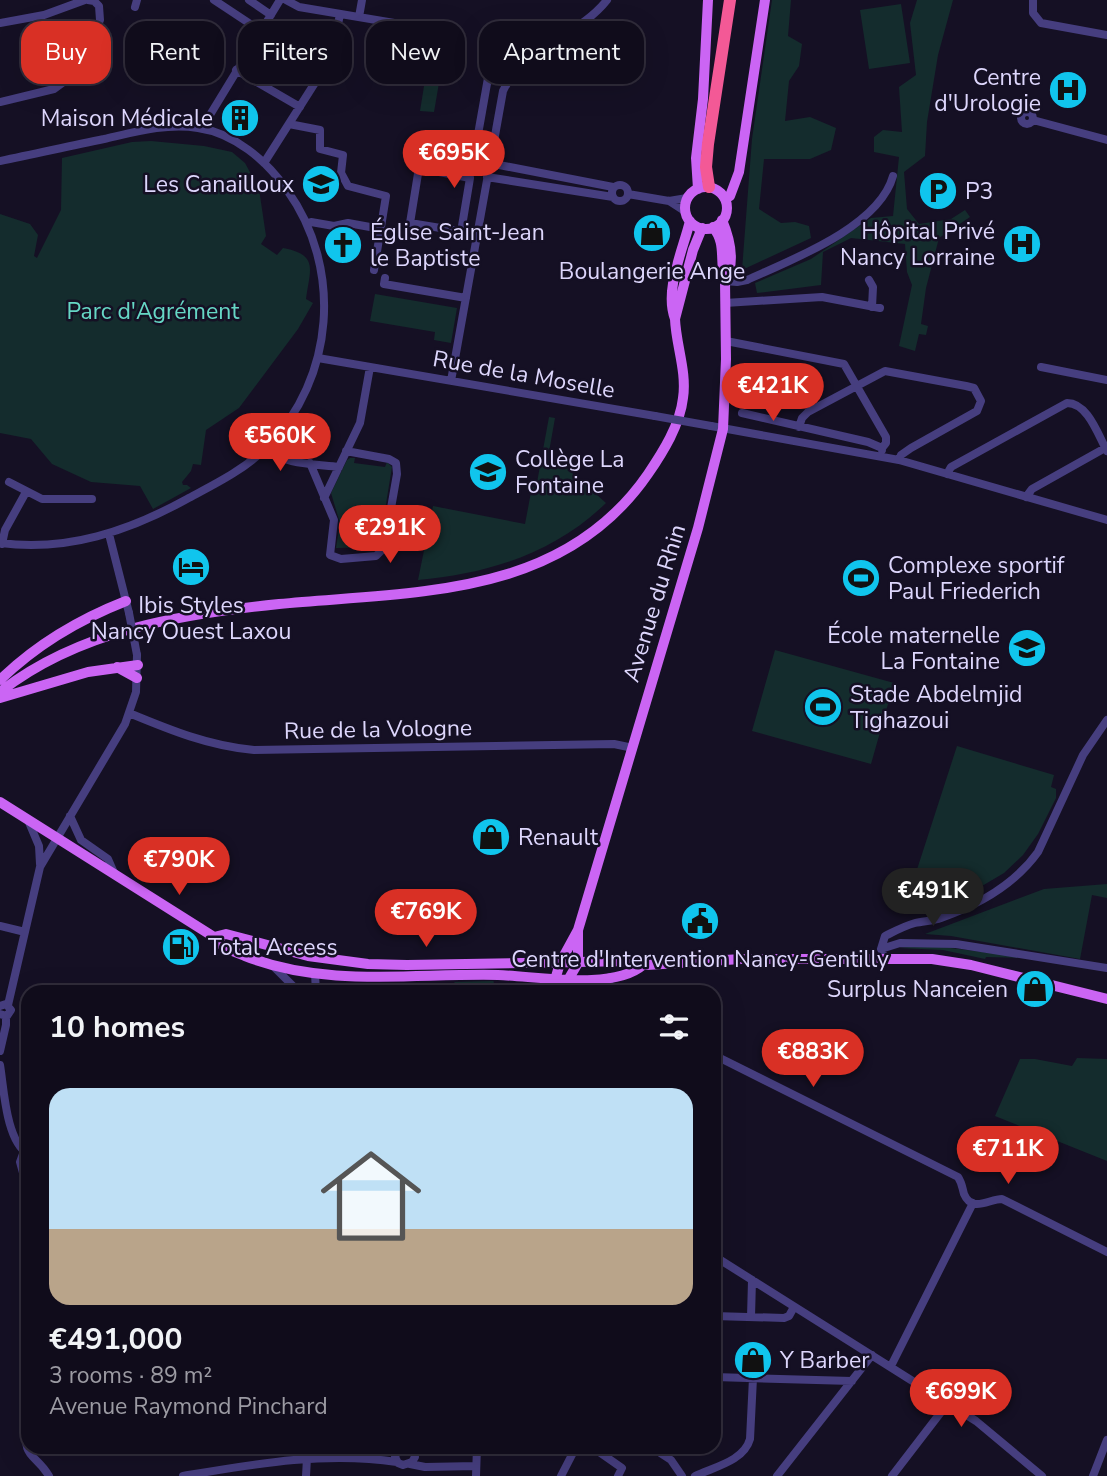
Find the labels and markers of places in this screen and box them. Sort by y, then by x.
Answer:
place label: Centre d'Urologie [934,62,1041,119]
hospital icon: Centre d'Urologie [1047,69,1089,111]
building icon: Maison Médicale [219,97,261,139]
place label: Maison Médicale [41,103,213,134]
pin: €695K [405,130,503,190]
school or university icon: Les Canailloux [300,163,342,205]
place label: Les Canailloux [143,169,294,200]
parking icon: P3 [917,170,959,212]
place label: P3 [965,176,993,207]
shop icon: Boulangerie Ange [631,212,673,254]
place label: Hôpital Privé Nancy Lorraine [840,216,995,273]
place label: Église Saint-Jean le Baptiste [370,217,545,274]
hospital icon: Hôpital Privé Nancy Lorraine [1001,223,1043,265]
church icon: Église Saint-Jean le Baptiste [322,224,364,266]
place label: Boulangerie Ange [559,256,745,287]
pin: €421K [724,364,822,423]
pin: €560K [231,414,329,473]
place label: Collège La Fontaine [515,444,625,501]
school or university icon: Collège La Fontaine [467,451,509,493]
pin: €291K [341,505,439,565]
hotel icon: Ibis Styles Nancy Ouest Laxou [170,546,212,588]
place label: Complexe sportif Paul Friederich [888,550,1065,607]
sports icon: Complexe sportif Paul Friederich [840,557,882,599]
place label: Ibis Styles Nancy Ouest Laxou [91,590,291,647]
place label: École maternelle La Fontaine [827,620,1000,677]
school or university icon: École maternelle La Fontaine [1006,627,1048,669]
place label: Stade Abdelmjid Tighazoui [850,679,1022,736]
sports icon: Stade Abdelmjid Tighazoui [802,686,844,728]
shop icon: Renault [470,816,512,858]
place label: Renault [518,822,599,853]
pin: €790K [130,838,228,897]
pin: €491K [884,869,982,928]
pin: €769K [377,890,475,949]
public building icon: Centre d'Intervention Nancy-Gentilly [679,900,721,942]
fuel station icon: Total Access [160,926,202,968]
place label: Total Access [208,932,338,963]
place label: Centre d'Intervention Nancy-Gentilly [511,944,889,975]
shop icon: Surplus Nanceien [1014,968,1056,1010]
place label: Surplus Nanceien [827,974,1008,1005]
pin: €883K [764,1030,862,1089]
pin: €711K [959,1126,1057,1186]
shop icon: Y Barber [732,1339,774,1381]
place label: Y Barber [779,1345,870,1376]
pin: €699K [912,1370,1010,1429]

